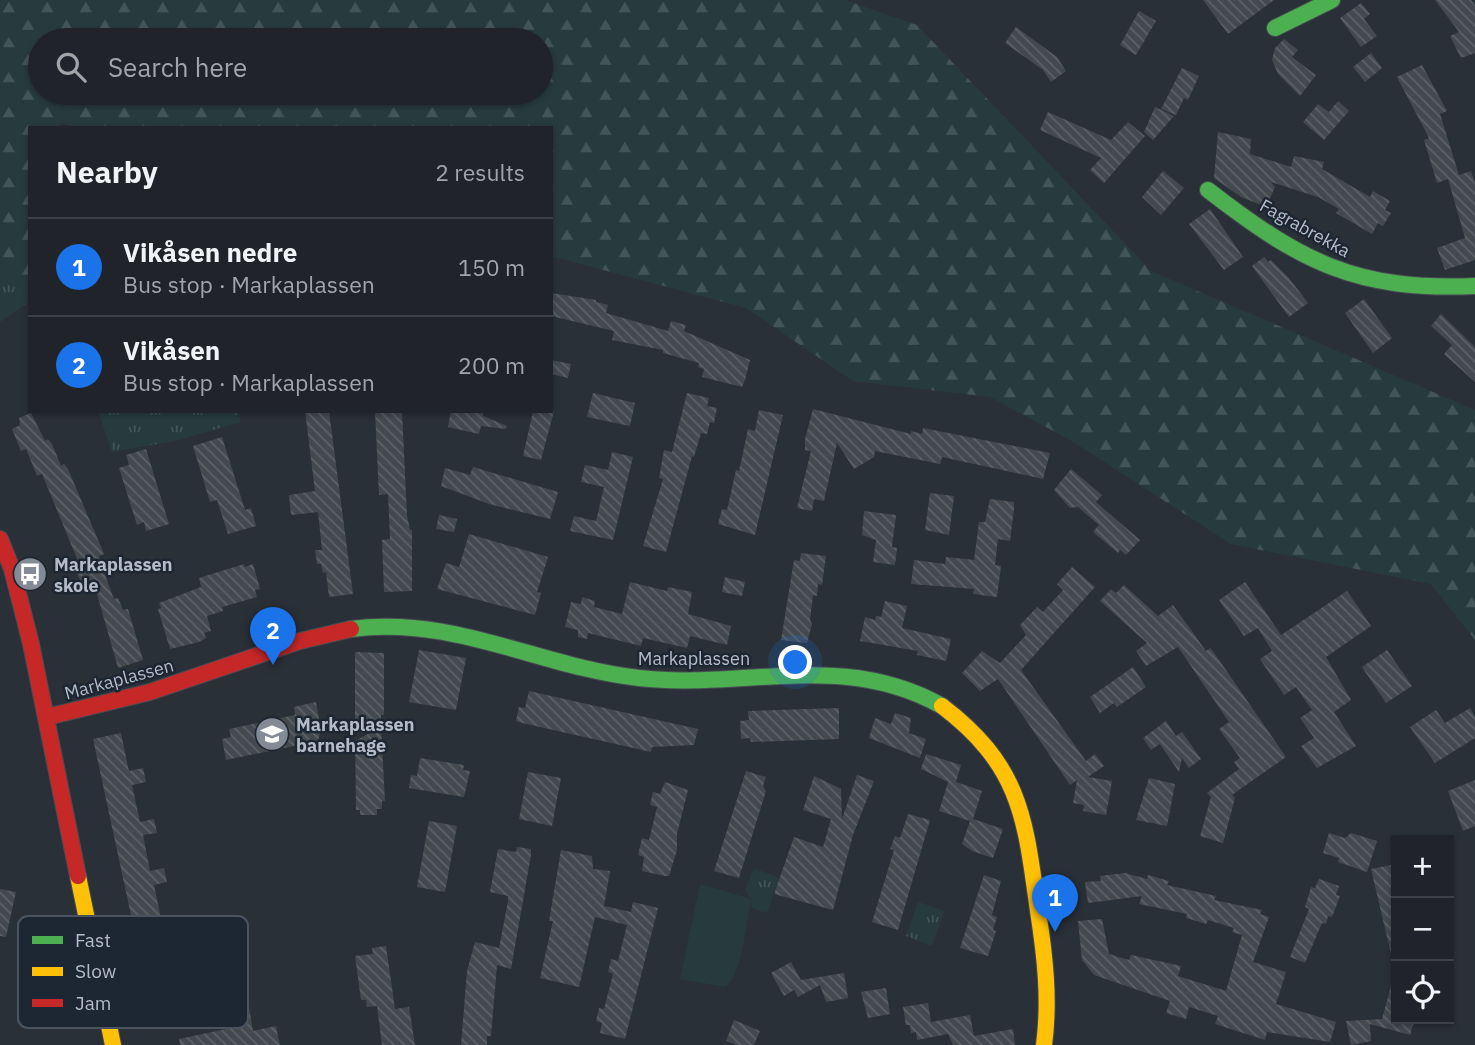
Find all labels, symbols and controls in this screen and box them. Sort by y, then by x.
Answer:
search box [28,28,553,105]
icon: search [52,48,90,86]
text: Search here [108,50,247,84]
text: Nearby [56,152,158,191]
text: 2 results [435,157,525,187]
street label: Fagrabrekka [1256,194,1355,262]
text: Vikåsen nedre [123,235,297,269]
text: 1 [72,252,86,282]
text: 150 m [458,252,525,282]
text: Bus stop · Markaplassen [123,269,375,299]
text: Vikåsen [123,333,220,367]
text: 2 [72,350,86,380]
text: 200 m [458,350,525,380]
text: Bus stop · Markaplassen [123,367,375,397]
place label: Markaplassen skole [54,553,172,597]
bus stop icon: Markaplassen skole [11,555,49,593]
pin: 2 [250,607,296,665]
your location [778,645,812,679]
street label: Markaplassen [638,647,750,670]
street label: Markaplassen [62,653,176,705]
place label: Markaplassen barnehage [296,713,414,757]
school or university icon: Markaplassen barnehage [253,715,291,753]
map controls [1391,835,1454,1024]
button: + [1391,835,1454,898]
pin: 1 [1032,874,1078,932]
button: − [1391,898,1454,961]
legend [18,916,248,1028]
text: Fast [75,928,111,952]
text: Slow [75,959,116,983]
button: locate [1391,961,1454,1024]
text: Jam [75,991,111,1015]

